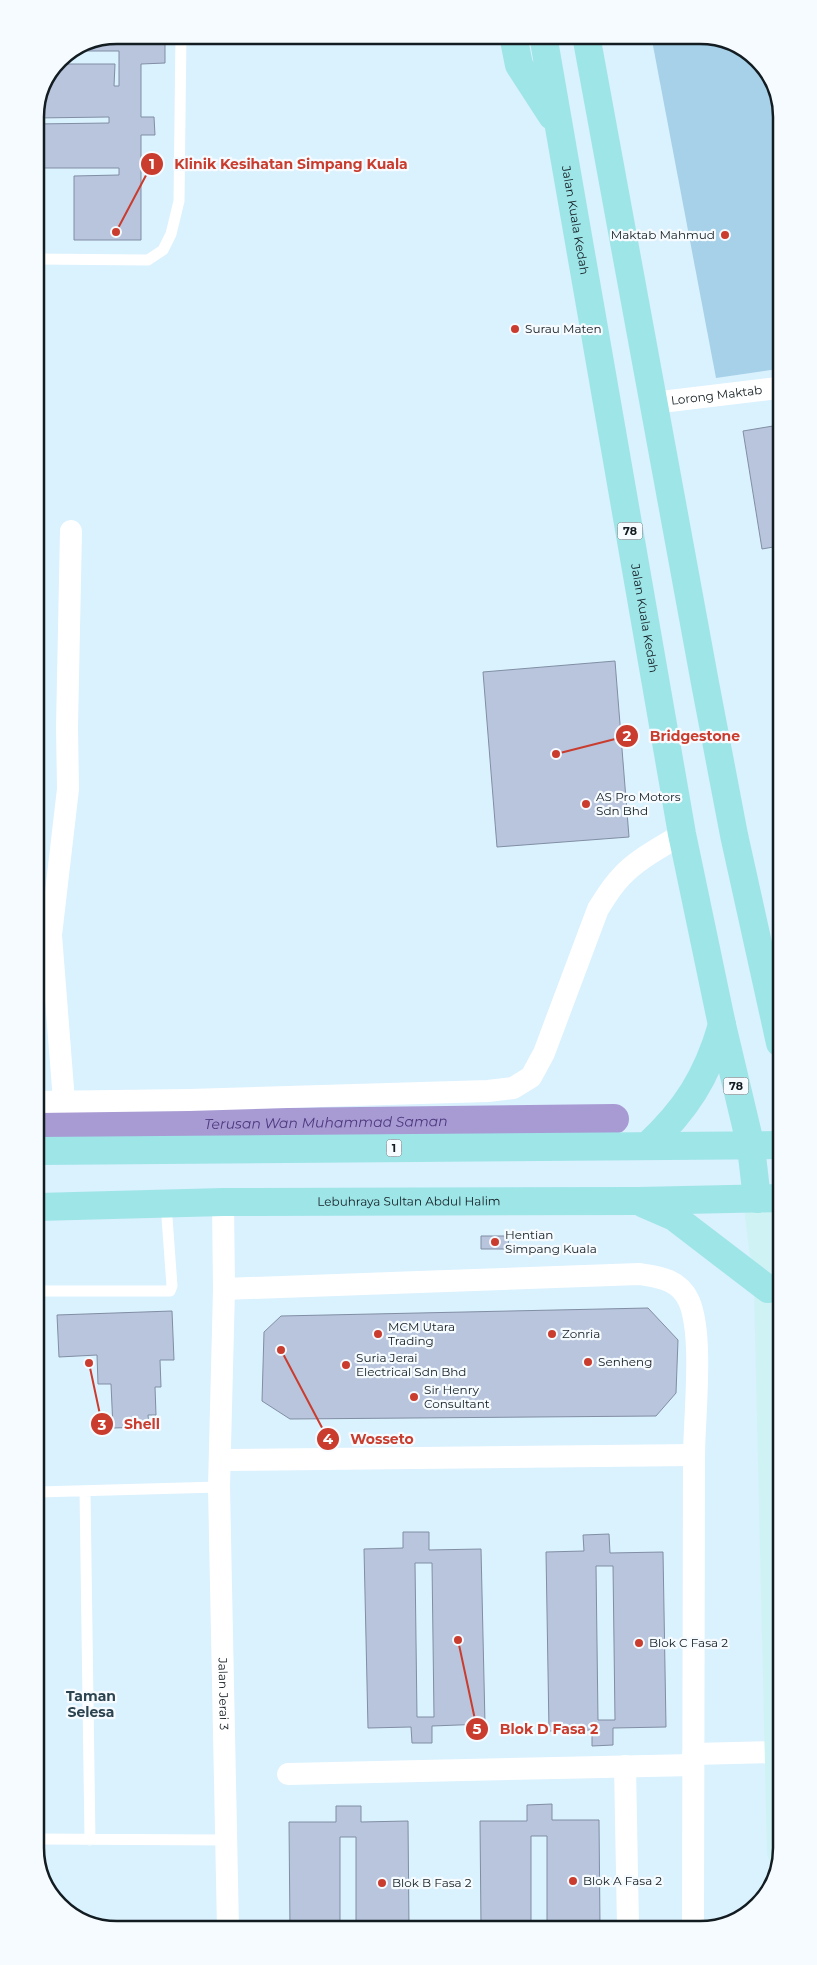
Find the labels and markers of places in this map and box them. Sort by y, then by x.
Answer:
callout: Klinik Kesihatan Simpang Kuala [139,149,418,178]
place label: Maktab Mahmud [611,227,715,242]
marker: Maktab Mahmud [719,229,731,241]
place label: Surau Maten [525,321,602,336]
marker: Surau Maten [509,323,521,335]
callout: Bridgestone [615,722,750,751]
place label: AS Pro Motors Sdn Bhd [596,789,681,818]
marker: AS Pro Motors Sdn Bhd [580,798,592,810]
place label: Hentian Simpang Kuala [505,1227,597,1256]
marker: Hentian Simpang Kuala [489,1236,501,1248]
place label: MCM Utara Trading [388,1319,455,1348]
place label: Zonria [562,1326,600,1341]
marker: MCM Utara Trading [372,1328,384,1340]
marker: Zonria [546,1328,558,1340]
place label: Suria Jerai Electrical Sdn Bhd [356,1350,466,1379]
place label: Senheng [598,1354,652,1369]
marker: Senheng [582,1356,594,1368]
marker: Suria Jerai Electrical Sdn Bhd [340,1359,352,1371]
place label: Sir Henry Consultant [424,1382,490,1411]
marker: Sir Henry Consultant [408,1391,420,1403]
callout: Shell [89,1410,170,1439]
callout: Wosseto [315,1424,423,1453]
place label: Blok C Fasa 2 [649,1635,728,1650]
marker: Blok C Fasa 2 [633,1637,645,1649]
callout: Blok D Fasa 2 [465,1714,608,1743]
place label: Blok A Fasa 2 [583,1873,662,1888]
place label: Blok B Fasa 2 [392,1875,472,1890]
marker: Blok A Fasa 2 [567,1875,579,1887]
marker: Blok B Fasa 2 [376,1877,388,1889]

